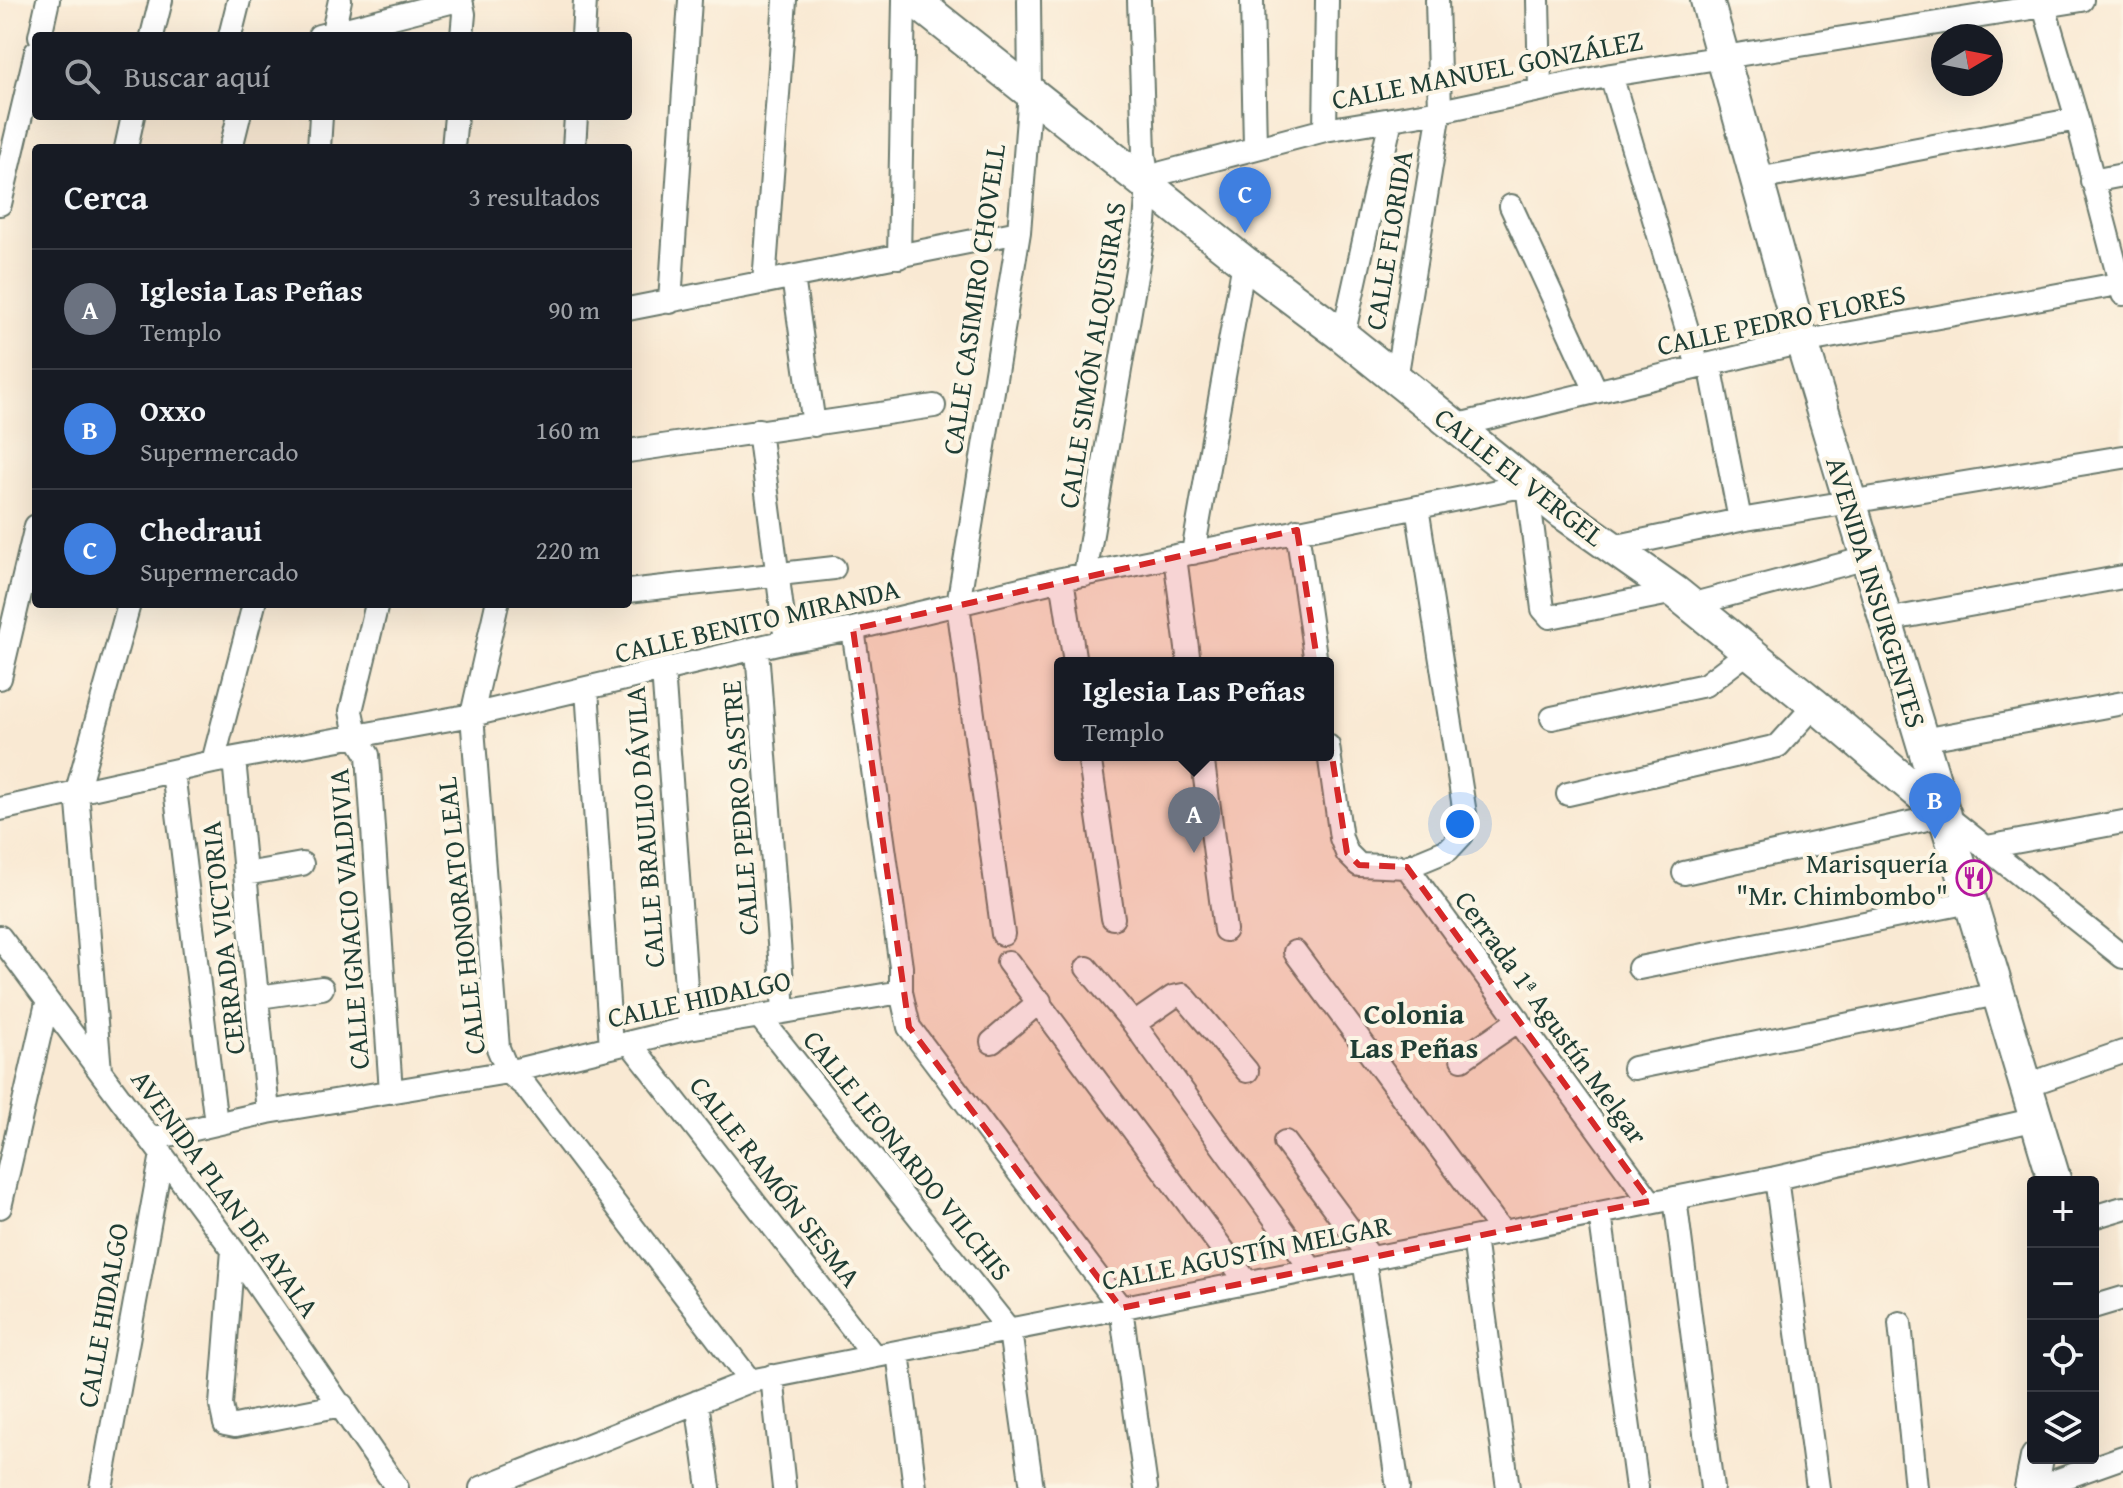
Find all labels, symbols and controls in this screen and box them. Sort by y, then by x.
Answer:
street label: CALLE MANUEL GONZÁLEZ [1328,19,1646,119]
north arrow [1931,24,2003,96]
search box [32,32,632,120]
icon: search [60,54,104,98]
text: Buscar aquí [124,54,270,98]
street label: CALLE CASIMIRO CHOVELL [931,141,1015,457]
street label: CALLE FLORIDA [1354,147,1422,333]
pin: C [1219,167,1271,233]
text: Cerca [64,172,148,221]
text: 3 resultados [469,177,600,216]
street label: CALLE SIMÓN ALQUISIRAS [1047,199,1135,511]
text: Iglesia Las Peñas [140,268,363,312]
street label: CALLE PEDRO FLORES [1653,273,1909,365]
text: A [82,290,98,329]
text: 90 m [548,290,600,329]
text: Templo [140,312,222,351]
text: Oxxo [140,388,206,432]
street label: CALLE EL VERGEL [1426,396,1614,556]
text: B [82,410,98,449]
text: 160 m [535,410,600,449]
text: Supermercado [140,432,298,471]
street label: AVENIDA INSURGENTES [1816,452,1938,732]
text: Chedraui [140,508,262,552]
text: C [83,530,97,569]
text: 220 m [535,530,600,569]
text: Supermercado [140,552,298,591]
street label: CALLE BENITO MIRANDA [611,567,903,673]
popup [1054,657,1334,761]
text: Iglesia Las Peñas [1083,668,1305,712]
street label: CALLE PEDRO SASTRE [710,679,768,937]
street label: CALLE BRAULIO DÁVILA [614,685,674,969]
text: Templo [1083,712,1164,751]
street label: CALLE IGNACIO VALDIVIA [317,767,379,1071]
pin: B [1909,773,1961,839]
street label: CALLE HONORATO LEAL [425,775,495,1057]
pin: A [1168,787,1220,853]
your location [1440,804,1480,844]
street label: CERRADA VICTORIA [189,819,255,1057]
place label: Marisquería "Mr. Chimbombo" [1736,842,1949,915]
restaurant icon: Marisquería "Mr. Chimbombo" [1955,859,1993,897]
street label: Cerrada 1ª Agustín Melgar [1446,881,1659,1153]
street label: CALLE HIDALGO [604,959,794,1037]
district label: Colonia Las Peñas [1350,991,1478,1069]
street label: CALLE LEONARDO VILCHIS [794,1021,1022,1289]
street label: AVENIDA PLAN DE AYALA [122,1060,330,1326]
street label: CALLE RAMÓN SESMA [680,1067,872,1295]
map controls [2027,1176,2099,1464]
button: + [2027,1176,2099,1248]
street label: CALLE AGUSTÍN MELGAR [1098,1204,1395,1300]
street label: CALLE HIDALGO [66,1220,138,1410]
button: − [2027,1248,2099,1320]
button: locate [2027,1320,2099,1392]
button: layers [2027,1392,2099,1464]

